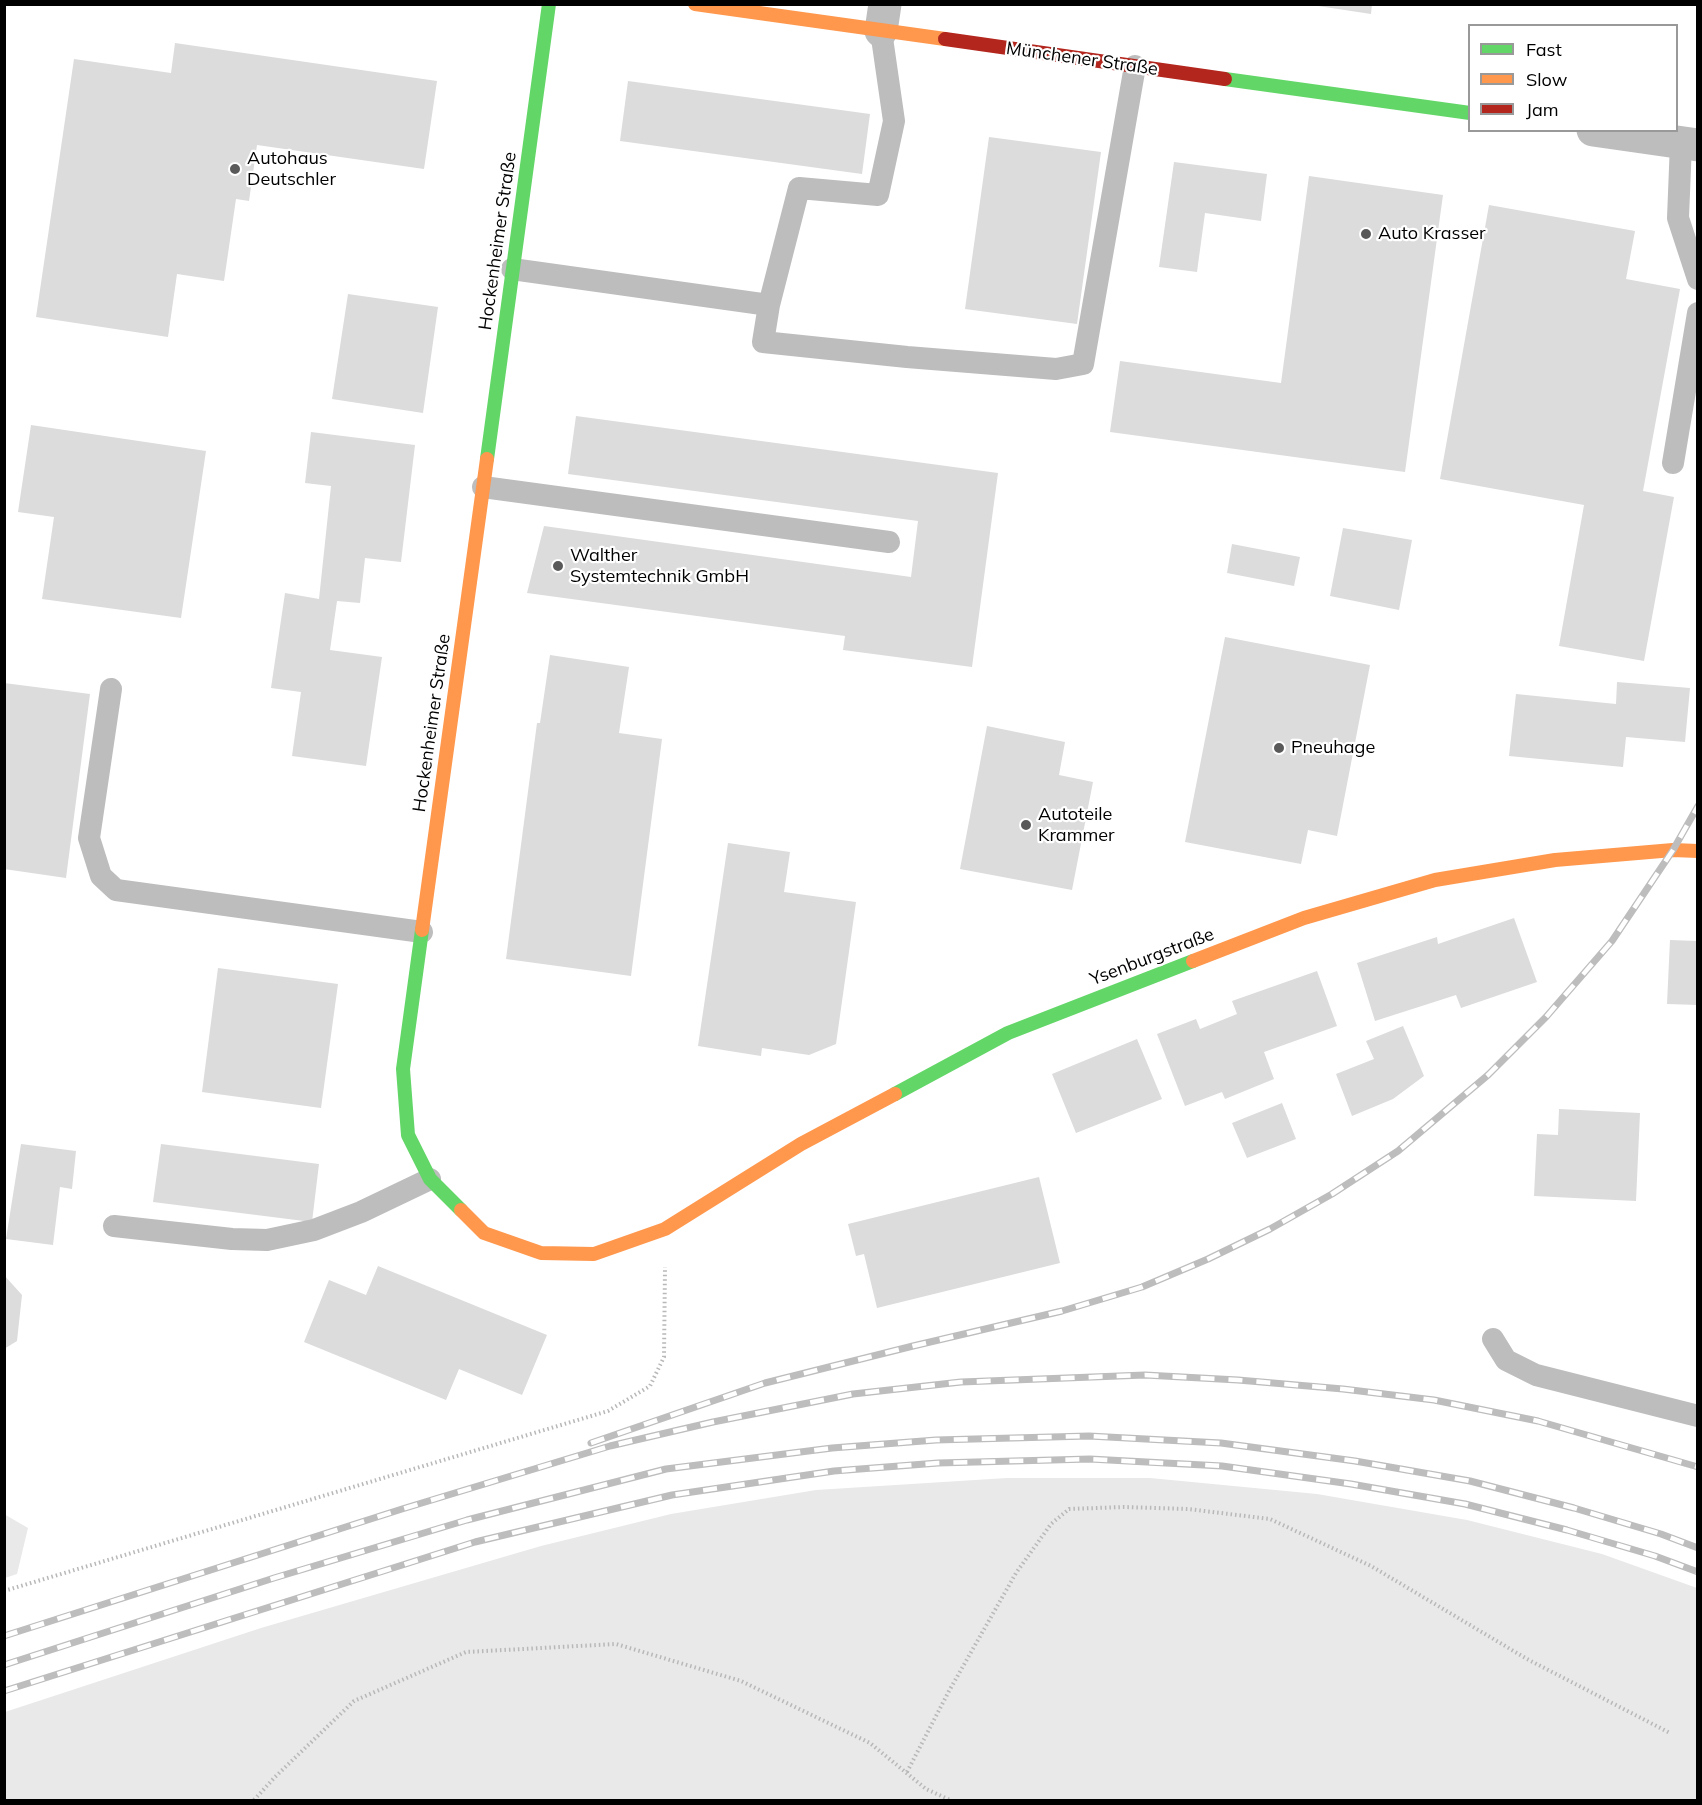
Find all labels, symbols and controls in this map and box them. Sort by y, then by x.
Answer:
legend [1468,24,1678,132]
street label: Münchener Straße [1005,38,1159,80]
text: Fast [1526,38,1562,61]
text: Slow [1526,68,1567,91]
text: Jam [1526,98,1559,121]
place label: Autohaus Deutschler [247,148,336,190]
street label: Hockenheimer Straße [475,151,521,331]
marker: Autohaus Deutschler [228,162,242,176]
place label: Auto Krasser [1378,223,1486,245]
marker: Auto Krasser [1359,227,1373,241]
place label: Walther Systemtechnik GmbH [570,545,749,588]
marker: Walther Systemtechnik GmbH [551,559,565,573]
street label: Hockenheimer Straße [409,633,455,813]
place label: Pneuhage [1291,737,1375,759]
marker: Pneuhage [1272,741,1286,755]
place label: Autoteile Krammer [1038,804,1115,846]
marker: Autoteile Krammer [1019,818,1033,832]
street label: Ysenburgstraße [1087,923,1217,991]

